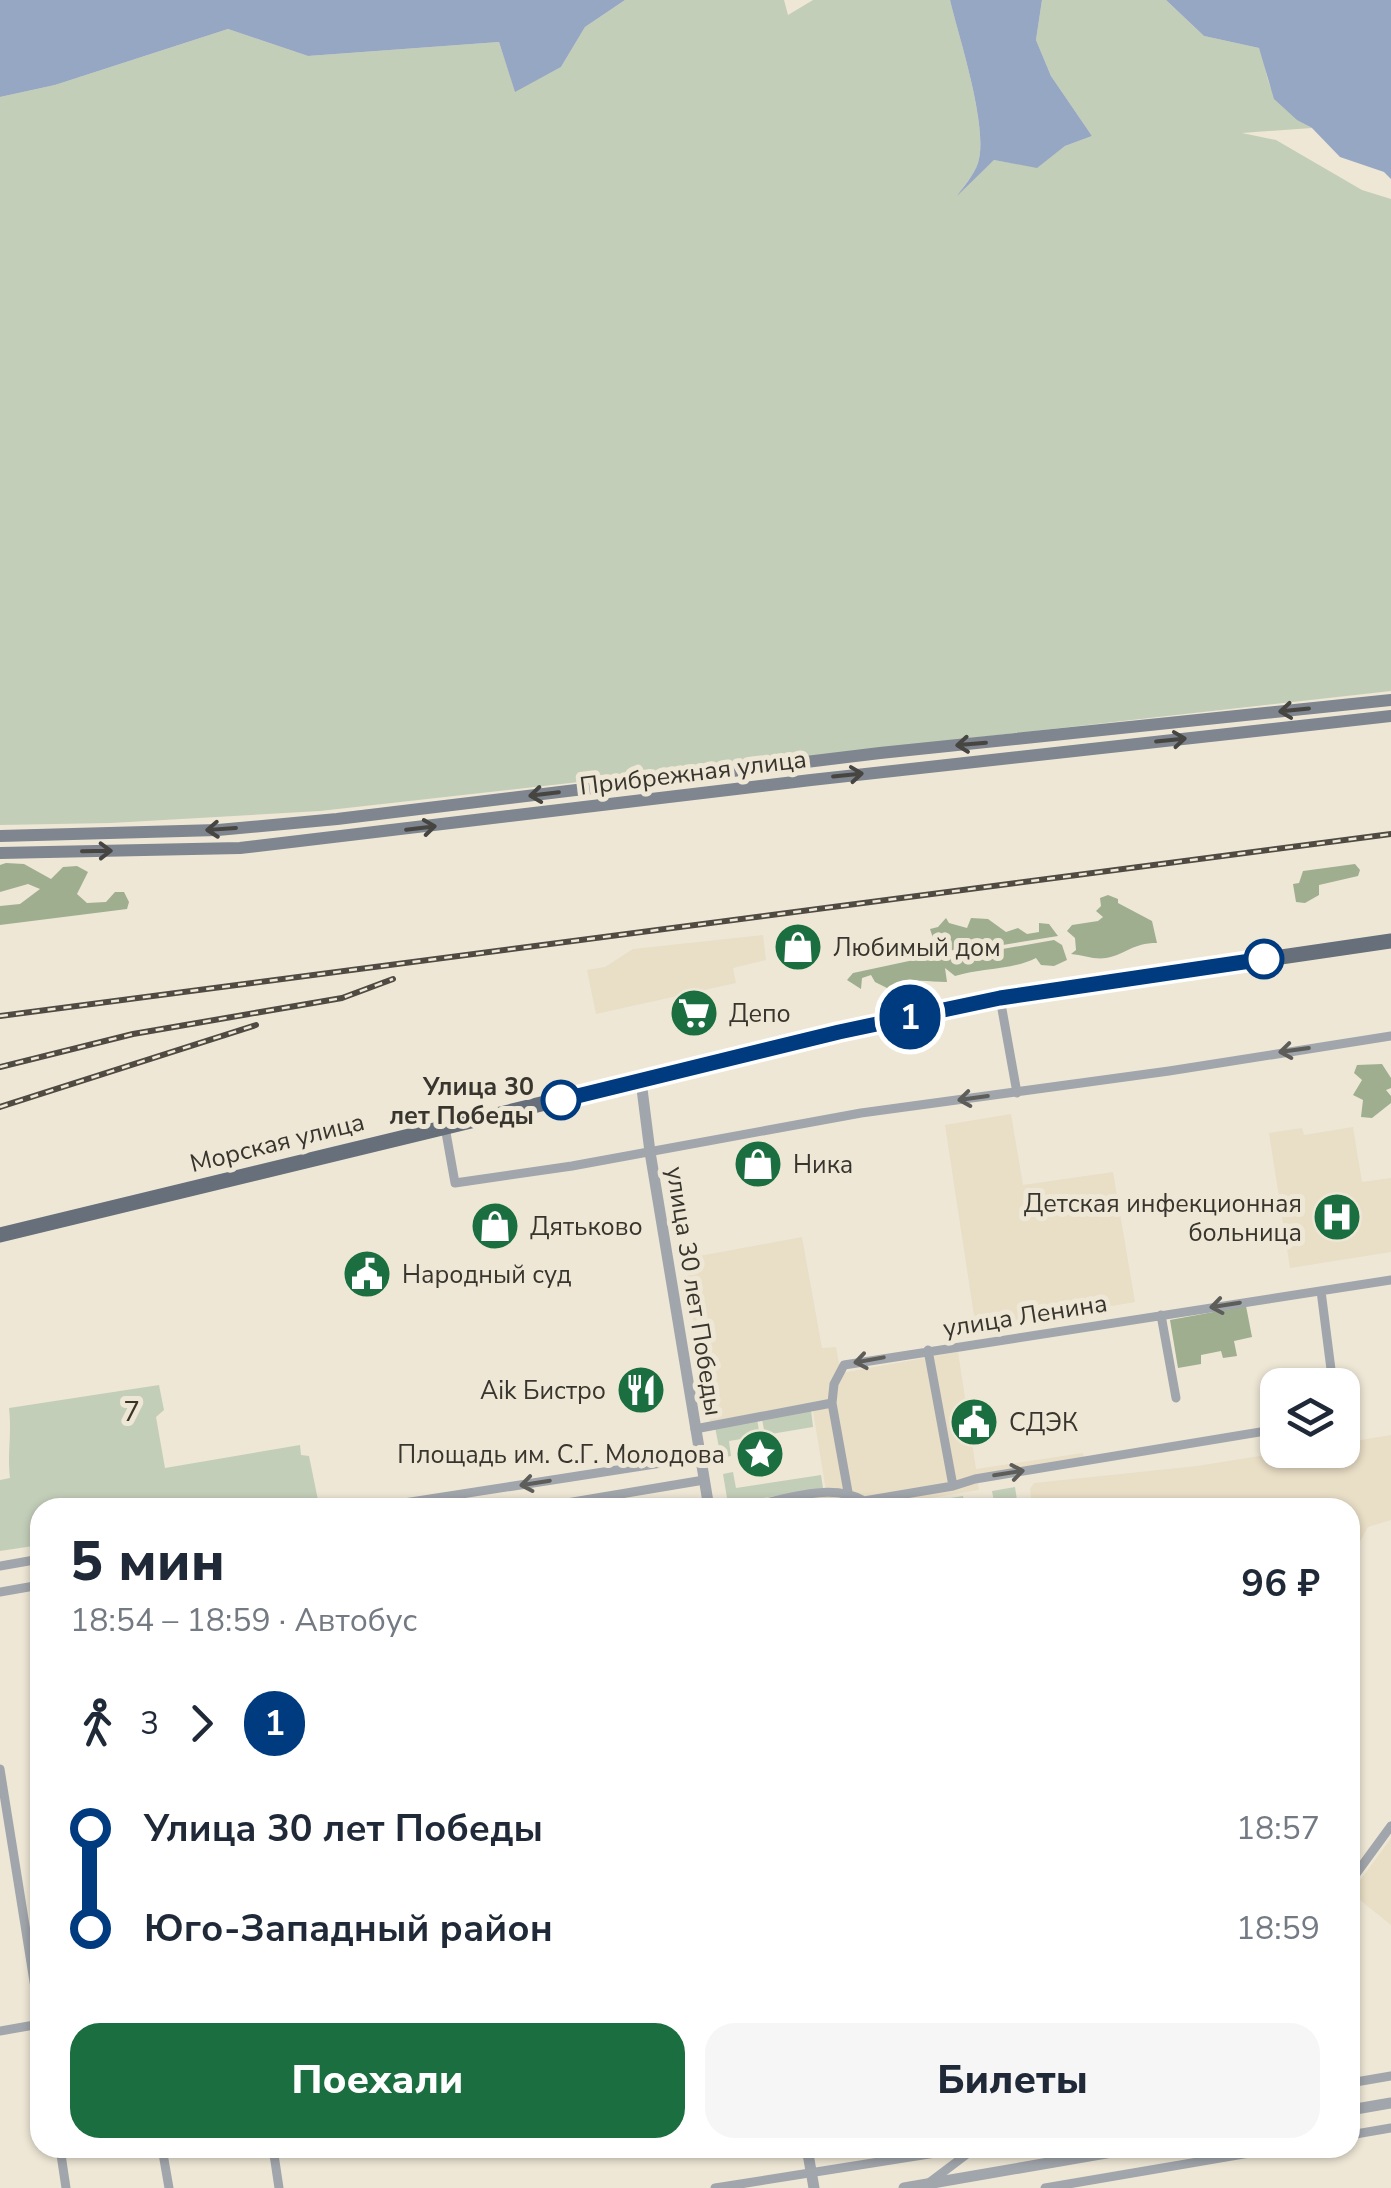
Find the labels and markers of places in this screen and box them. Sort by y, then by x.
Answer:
shop icon: Любимый дом [772,921,824,973]
place label: Любимый дом [833,931,1001,965]
unlabelled marker [1245,940,1283,978]
supermarket icon: Депо [668,987,720,1039]
place label: Депо [729,997,791,1031]
place label: Улица 30 лет Победы [389,1070,534,1133]
marker: Улица 30 лет Победы [542,1081,580,1119]
shop icon: Ника [732,1138,784,1190]
place label: Ника [793,1148,853,1182]
place label: Детская инфекционная больница [1024,1187,1302,1250]
hospital icon: Детская инфекционная больница [1311,1191,1363,1243]
shop icon: Дятьково [469,1200,521,1252]
place label: Дятьково [530,1210,643,1244]
public building icon: Народный суд [341,1248,393,1300]
place label: Народный суд [402,1258,572,1292]
restaurant icon: Aik Бистро [615,1364,667,1416]
place label: Aik Бистро [480,1374,606,1408]
public building icon: СДЭК [948,1396,1000,1448]
place label: СДЭК [1009,1406,1078,1440]
place icon: Площадь им. С.Г. Молодова [734,1428,786,1480]
place label: Площадь им. С.Г. Молодова [397,1438,725,1472]

